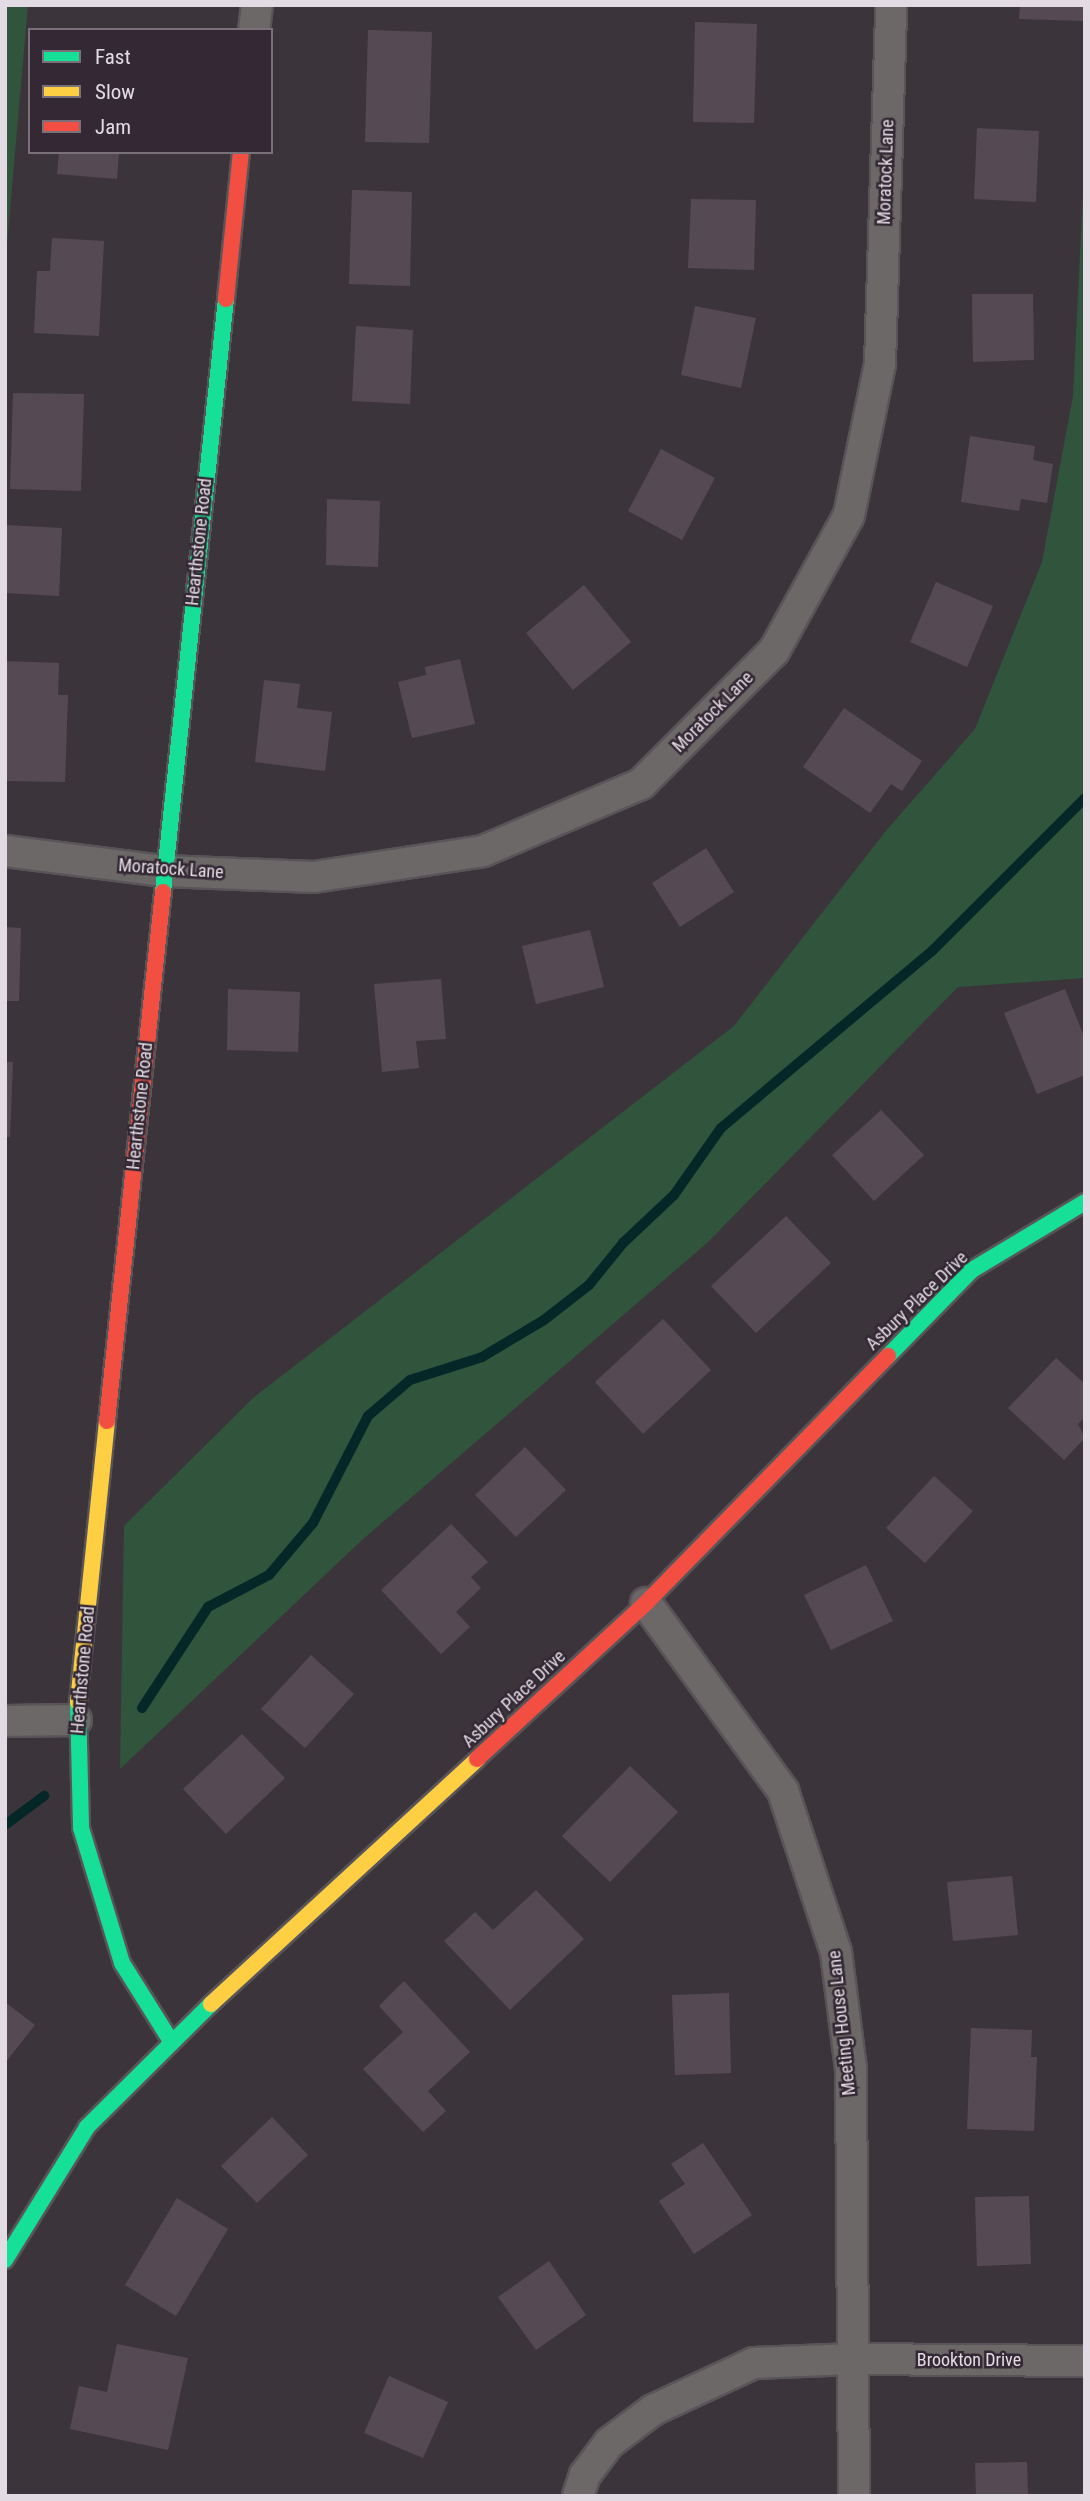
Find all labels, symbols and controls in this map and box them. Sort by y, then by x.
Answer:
legend [28,28,273,154]
text: Fast [95,45,131,69]
text: Slow [95,80,135,104]
text: Jam [95,115,131,139]
street label: Moratock Lane [873,119,899,225]
street label: Hearthstone Road [182,477,216,607]
street label: Moratock Lane [668,667,758,757]
street label: Moratock Lane [118,855,224,883]
street label: Hearthstone Road [123,1041,157,1171]
street label: Asbury Place Drive [862,1247,972,1355]
street label: Hearthstone Road [67,1605,99,1735]
street label: Asbury Place Drive [458,1646,570,1752]
street label: Meeting House Lane [824,1949,860,2097]
street label: Brookton Drive [917,2349,1021,2371]

